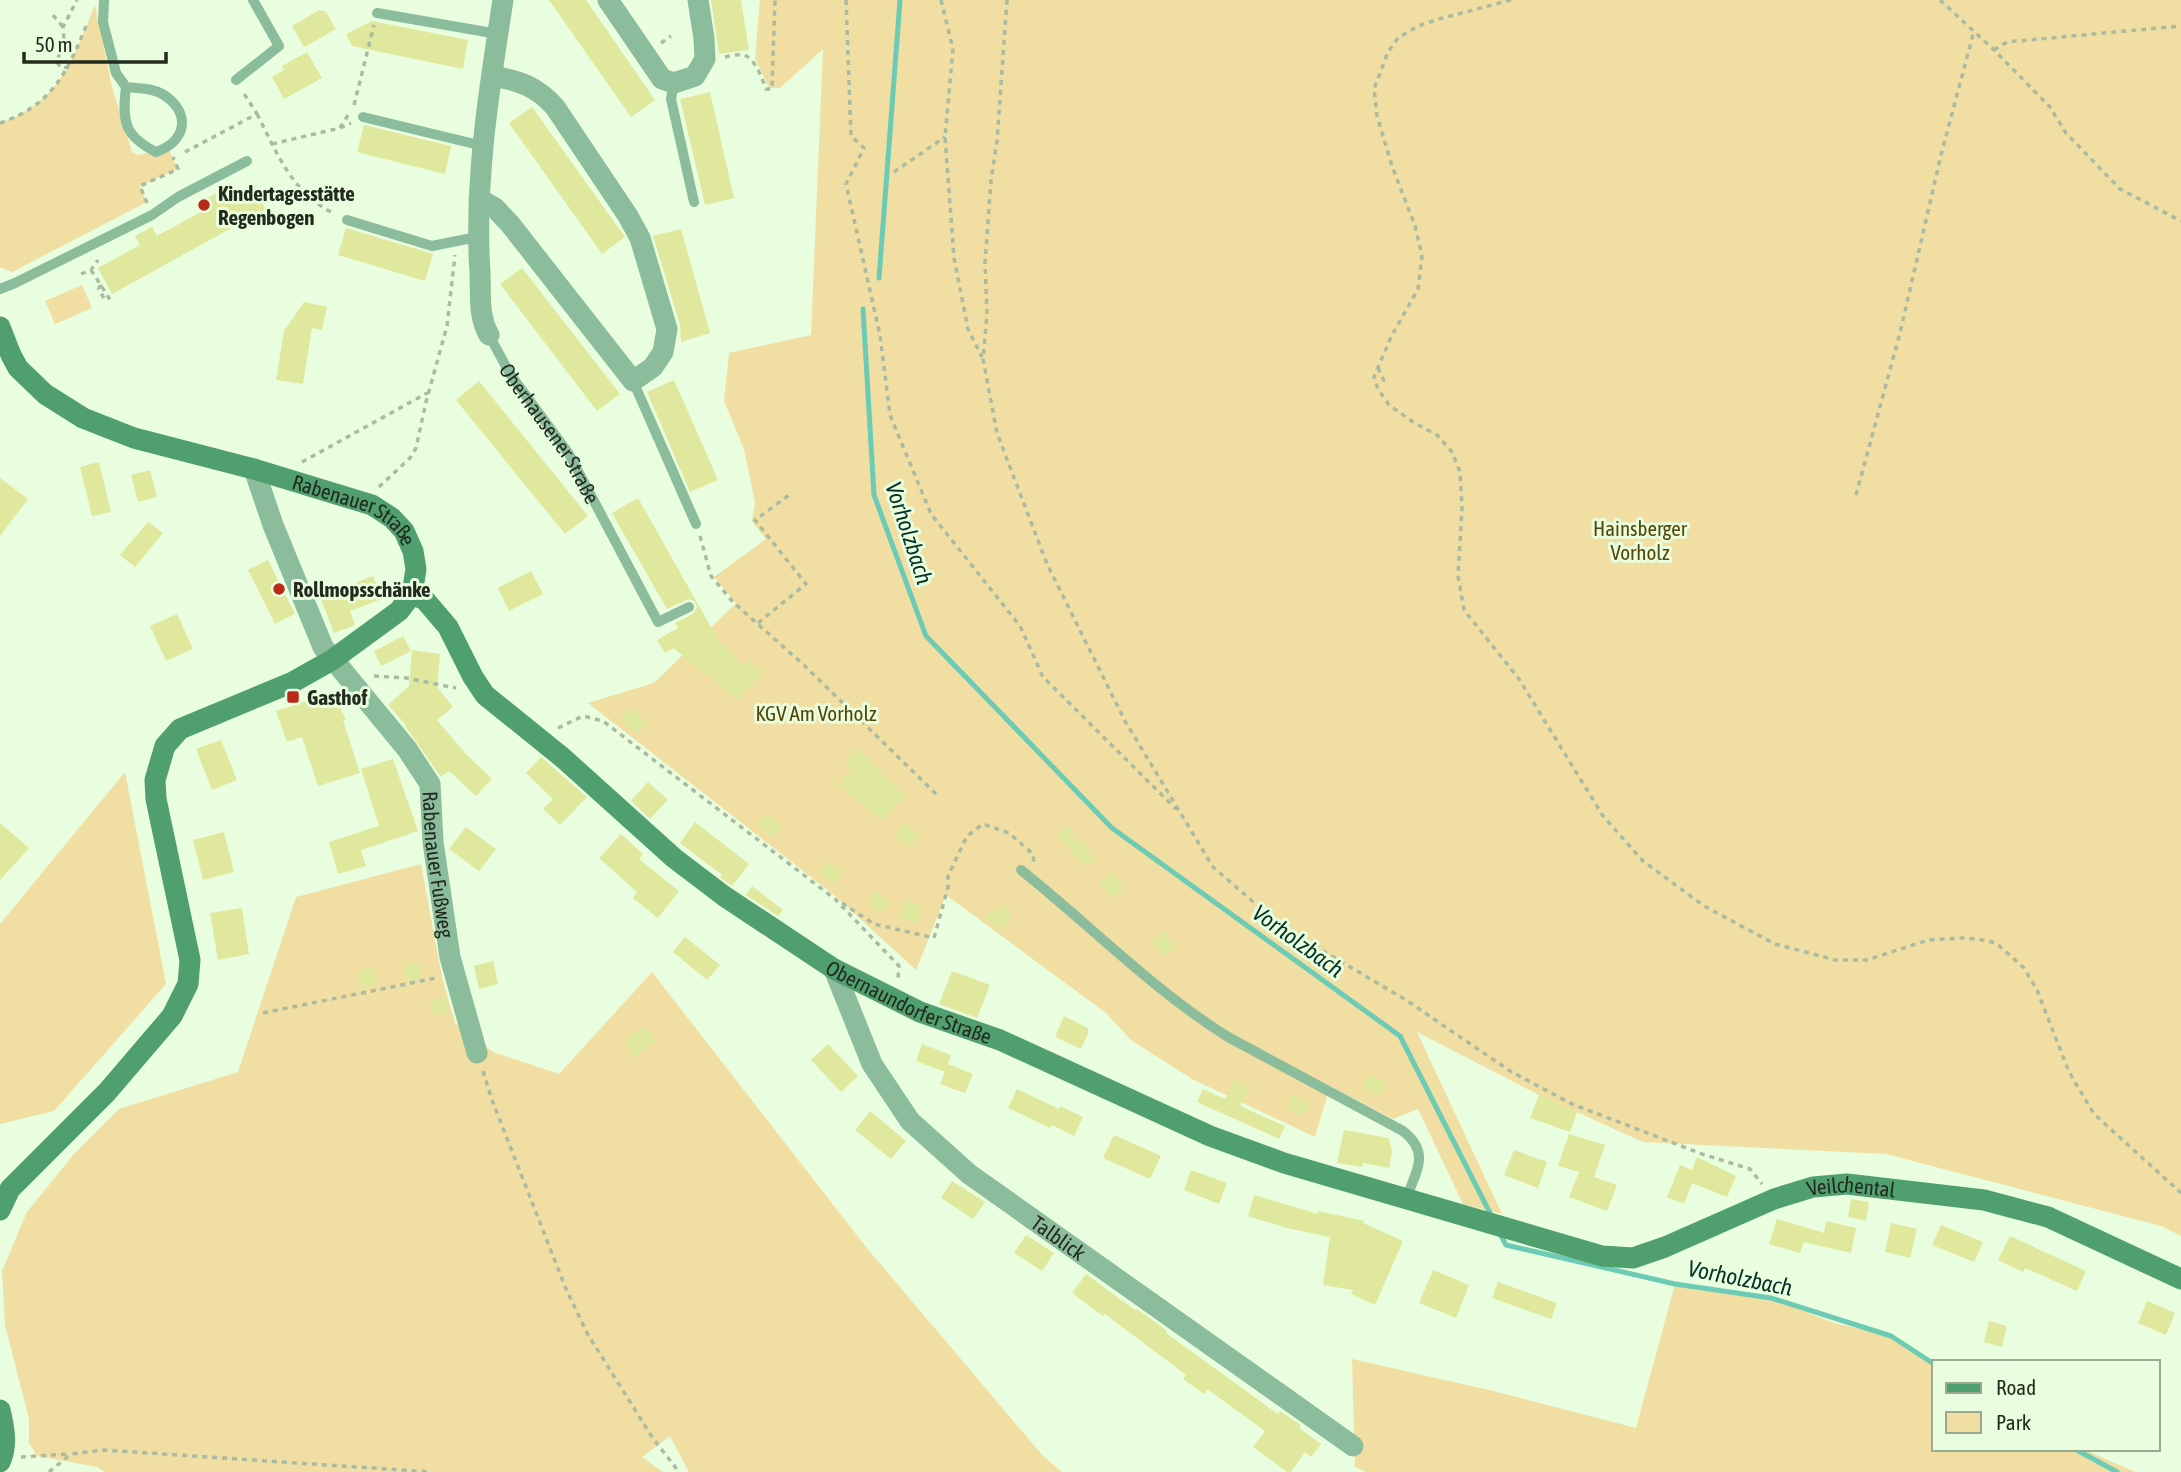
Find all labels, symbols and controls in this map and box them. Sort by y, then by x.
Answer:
scale bar [24,21,166,65]
text: 50 m [35,32,73,56]
place label: Kindertagesstätte Regenbogen [218,181,355,229]
marker: Kindertagesstätte Regenbogen [196,197,212,213]
street label: Oberhausener Straße [495,359,605,507]
street label: Rabenauer Straße [290,469,421,549]
water label: Vorholzbach [880,479,938,587]
park label: Hainsberger Vorholz [1593,516,1688,564]
place label: Rollmopsschänke [293,577,431,601]
marker: Rollmopsschänke [271,581,287,597]
place label: Gasthof [307,685,367,709]
marker: Gasthof [285,689,301,705]
park label: KGV Am Vorholz [755,701,877,725]
street label: Rabenauer Fußweg [418,791,459,940]
water label: Vorholzbach [1248,899,1348,983]
street label: Obernaundorfer Straße [822,955,995,1048]
street label: Veilchental [1804,1172,1897,1202]
street label: Talblick [1027,1210,1090,1265]
water label: Vorholzbach [1686,1255,1794,1301]
legend [1932,1360,2160,1451]
text: Road [1996,1375,2036,1399]
text: Park [1996,1410,2031,1434]

